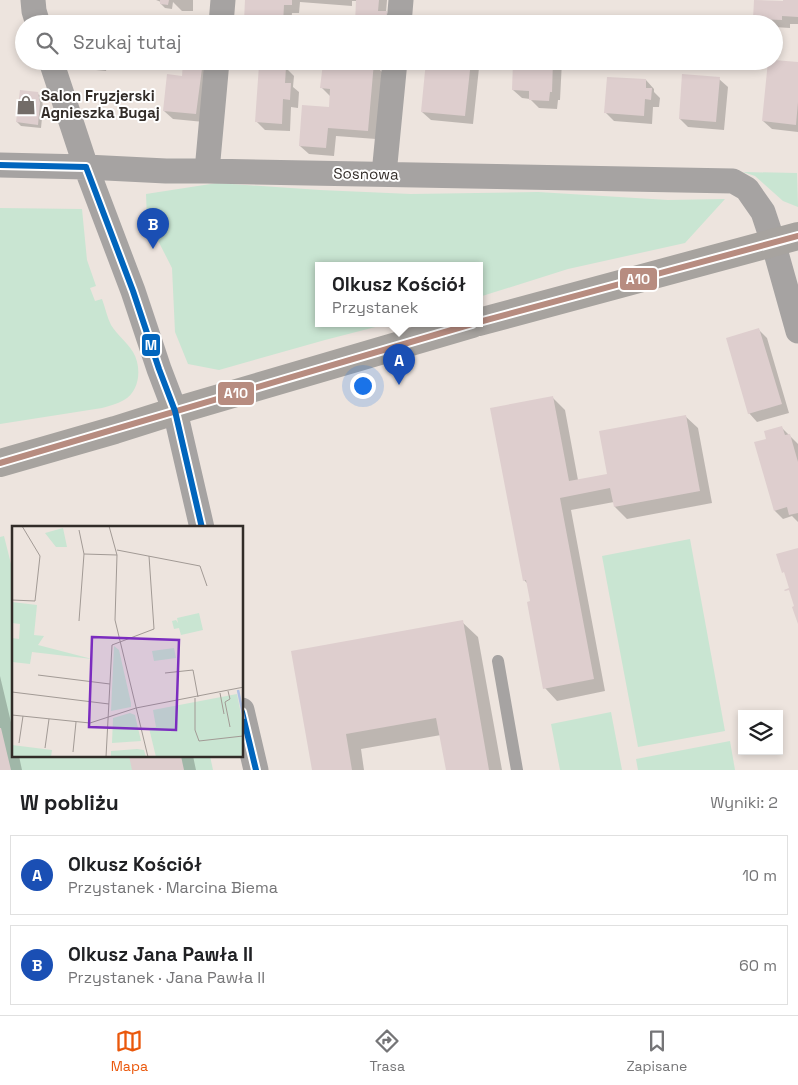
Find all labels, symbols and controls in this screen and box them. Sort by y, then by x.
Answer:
search box [15,15,783,70]
icon: search [33,29,61,57]
text: Szukaj tutaj [73,30,181,55]
place label: Salon Fryzjerski Agnieszka Bugaj [41,86,160,122]
shop icon: Salon Fryzjerski Agnieszka Bugaj [15,94,37,116]
street label: Sosnowa [333,163,399,184]
pin: B [137,208,169,249]
popup [315,262,483,327]
line badge: A10 [619,267,658,291]
text: A10 [626,270,650,288]
text: Olkusz Kościół [332,272,466,297]
text: Przystanek [332,297,418,318]
line badge: M [141,333,161,357]
text: M [145,336,157,354]
pin: A [383,344,415,385]
your location [350,373,376,399]
line badge: A10 [217,381,255,406]
text: A10 [224,384,248,402]
inset map [12,526,244,758]
map controls [738,710,783,755]
button: layers [738,710,783,755]
text: W pobliżu [20,789,119,816]
text: Wyniki: 2 [710,792,778,813]
text: Olkusz Kościół [68,852,202,877]
text: A [32,865,42,886]
text: 10 m [742,865,777,886]
text: Przystanek · Marcina Biema [68,877,278,898]
text: Olkusz Jana Pawła II [68,942,253,967]
text: B [32,955,42,976]
text: 60 m [739,955,777,976]
text: Przystanek · Jana Pawła II [68,967,265,988]
tab: Mapa [111,1027,148,1075]
tab: Trasa [369,1027,405,1075]
tab: Zapisane [626,1027,687,1075]

